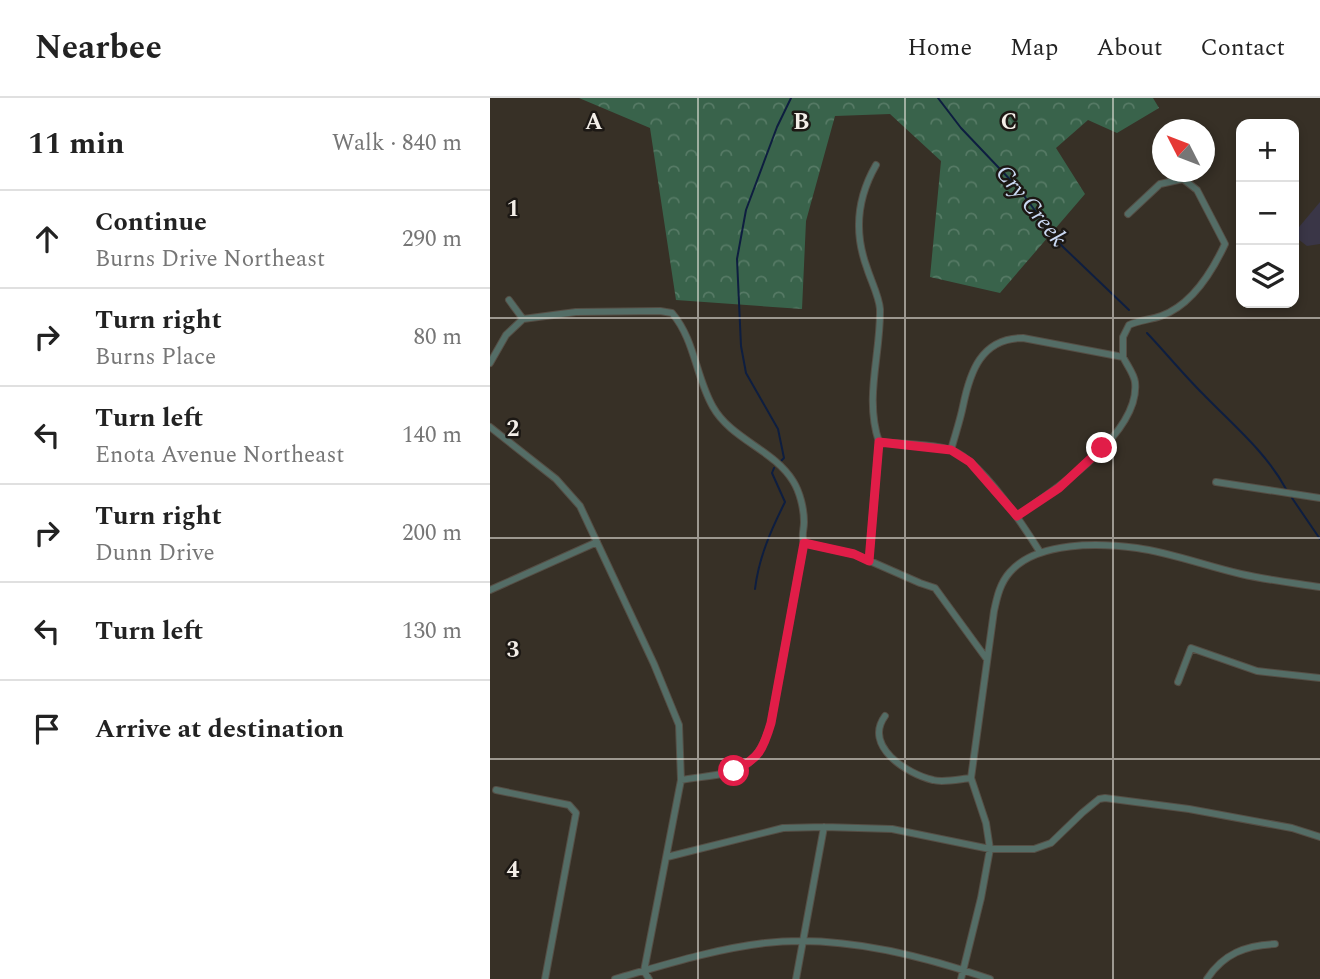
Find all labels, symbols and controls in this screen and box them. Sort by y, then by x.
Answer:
text: Nearbee [35,23,162,73]
text: Home [907,30,972,66]
text: Map [1010,30,1058,66]
text: About [1096,30,1162,66]
text: Contact [1200,30,1285,66]
text: A [585,105,603,140]
text: B [793,105,809,140]
text: C [1001,105,1017,140]
north arrow [1152,119,1215,182]
map controls [1236,119,1299,308]
button: + [1236,119,1299,182]
text: 11 min [28,121,125,167]
text: Walk · 840 m [332,126,462,161]
water label: Cry Creek [986,157,1076,255]
button: − [1236,182,1299,245]
text: 1 [507,192,519,227]
text: Continue [95,202,207,242]
icon: ahead [28,220,66,258]
text: 290 m [402,222,462,257]
text: Burns Drive Northeast [95,242,325,277]
button: layers [1236,245,1299,308]
text: Turn right [95,300,222,340]
icon: right [28,318,66,356]
text: 80 m [413,320,462,355]
text: Burns Place [95,340,216,375]
text: Turn left [95,398,203,438]
text: 2 [507,412,520,447]
icon: left [28,416,66,454]
text: 140 m [402,418,462,453]
route end [1086,432,1117,463]
text: Enota Avenue Northeast [95,438,344,473]
text: Turn right [95,496,222,536]
icon: right [28,514,66,552]
text: 200 m [402,516,462,551]
text: Dunn Drive [95,536,215,571]
text: Turn left [95,611,203,651]
icon: left [28,612,66,650]
text: 130 m [402,614,462,649]
text: 3 [507,633,520,668]
text: Arrive at destination [95,709,344,749]
icon: arrive [28,710,66,748]
route start [718,755,749,786]
text: 4 [507,853,520,888]

